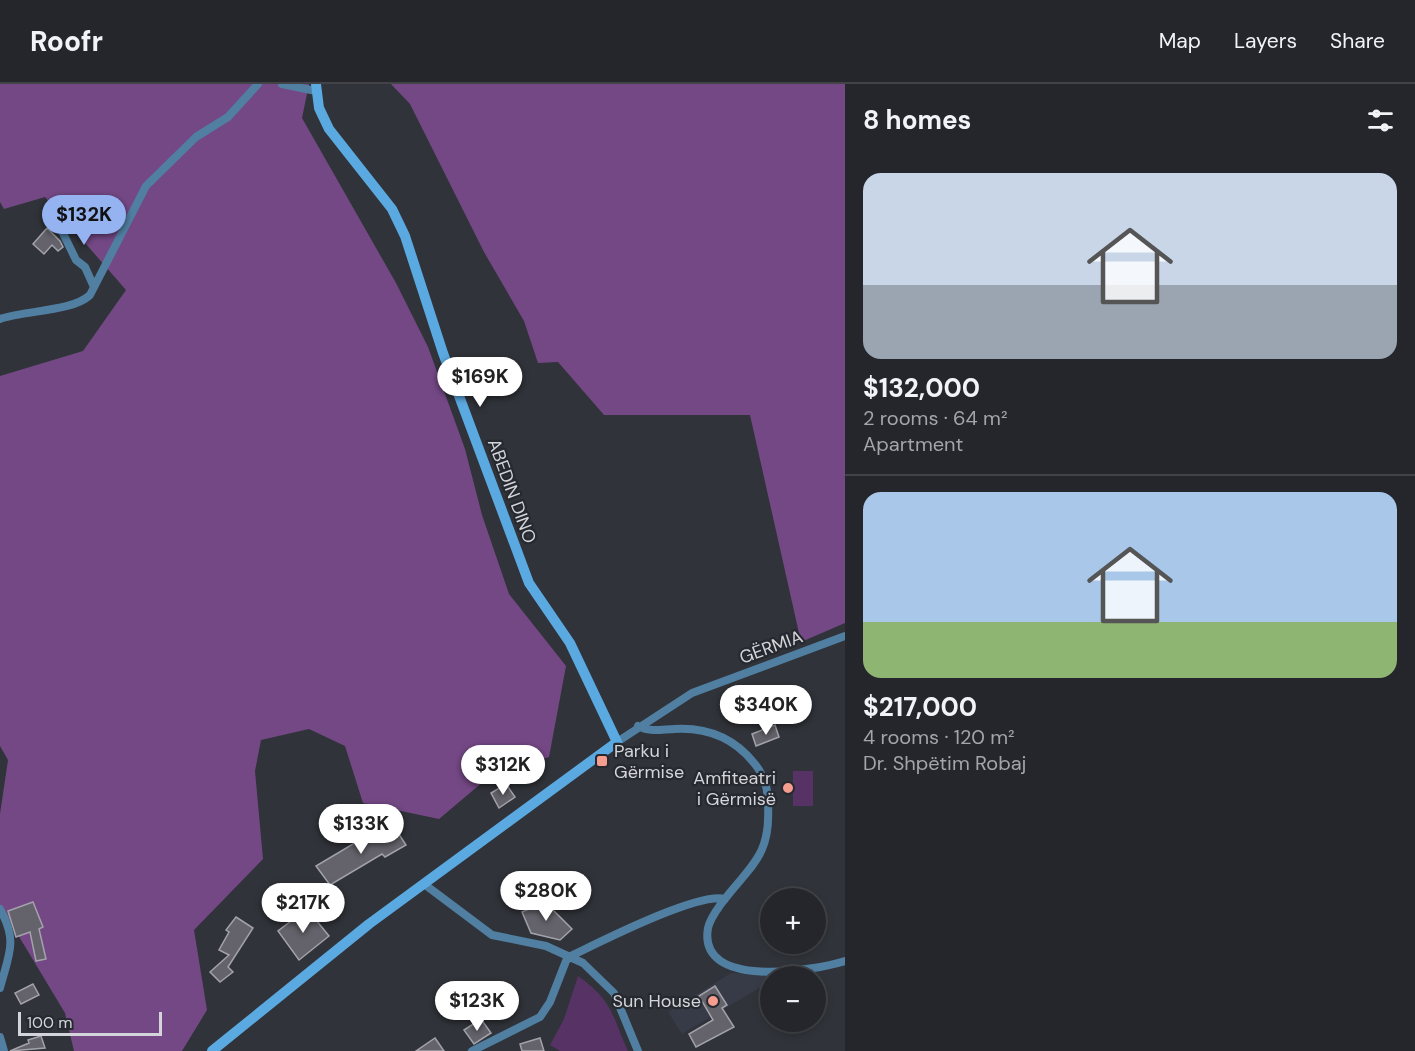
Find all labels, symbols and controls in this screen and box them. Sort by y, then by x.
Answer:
text: Roofr [30,23,103,60]
text: Map [1159,27,1201,55]
text: Layers [1234,27,1297,55]
text: Share [1330,27,1385,55]
text: 8 homes [863,103,971,137]
icon: filters [1364,104,1397,137]
pin: $132K [42,195,126,246]
text: $132K [56,201,112,227]
icon: home [1076,212,1184,320]
pin: $169K [438,357,522,408]
text: $169K [451,363,509,389]
text: $132,000 [863,371,980,405]
text: 2 rooms · 64 m² [863,405,1007,431]
text: Apartment [863,431,963,457]
street label: ABEDIN DINO [482,435,542,547]
icon: home [1076,531,1184,639]
street label: GËRMIA [736,624,806,670]
pin: $340K [724,685,808,736]
text: $217,000 [863,690,977,724]
text: $340K [734,691,798,717]
text: 4 rooms · 120 m² [863,724,1015,750]
place label: Parku i Gërmise [614,739,684,784]
pin: $312K [461,745,545,796]
text: Dr. Shpëtim Robaj [863,750,1026,776]
text: $312K [475,751,531,777]
marker: Parku i Gërmise [595,754,609,768]
place label: Amfiteatri i Gërmisë [693,766,776,811]
marker: Amfiteatri i Gërmisë [781,781,795,795]
pin: $133K [319,804,403,855]
text: $133K [333,810,389,836]
pin: $280K [504,871,588,922]
text: $280K [514,877,578,903]
pin: $217K [261,883,345,934]
map controls [760,888,826,1032]
button: + [760,888,826,954]
text: $217K [276,889,330,915]
button: − [760,966,826,1032]
pin: $123K [435,981,519,1032]
text: $123K [449,987,505,1013]
place label: Sun House [613,989,701,1013]
marker: Sun House [706,994,720,1008]
scale bar [18,1009,162,1036]
text: 100 m [27,1012,72,1033]

